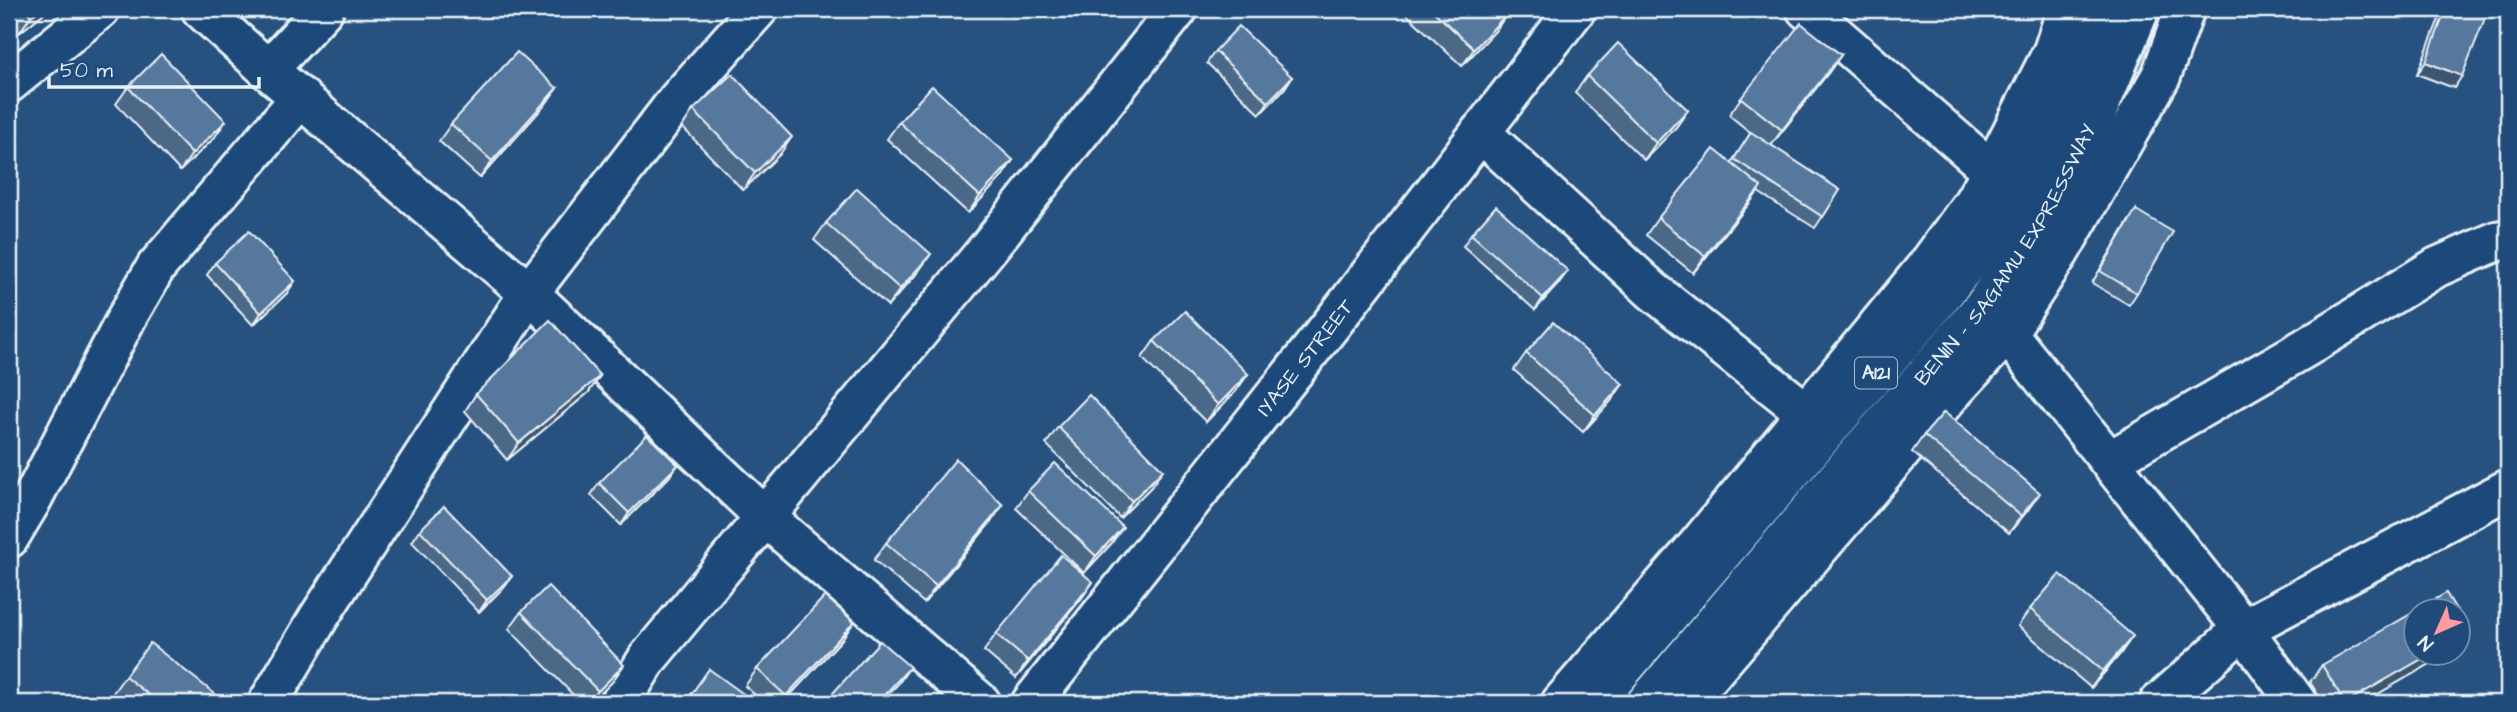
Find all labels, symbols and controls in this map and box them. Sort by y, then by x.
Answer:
scale bar [49,46,259,90]
text: 50 m [60,56,114,85]
street label: BENIN - SAGAMU EXPRESSWAY [1908,119,2103,392]
street label: IYASE STREET [1250,292,1361,422]
road number: A121 [1855,358,1897,388]
north arrow [2402,596,2472,666]
text: N [2412,629,2440,657]

